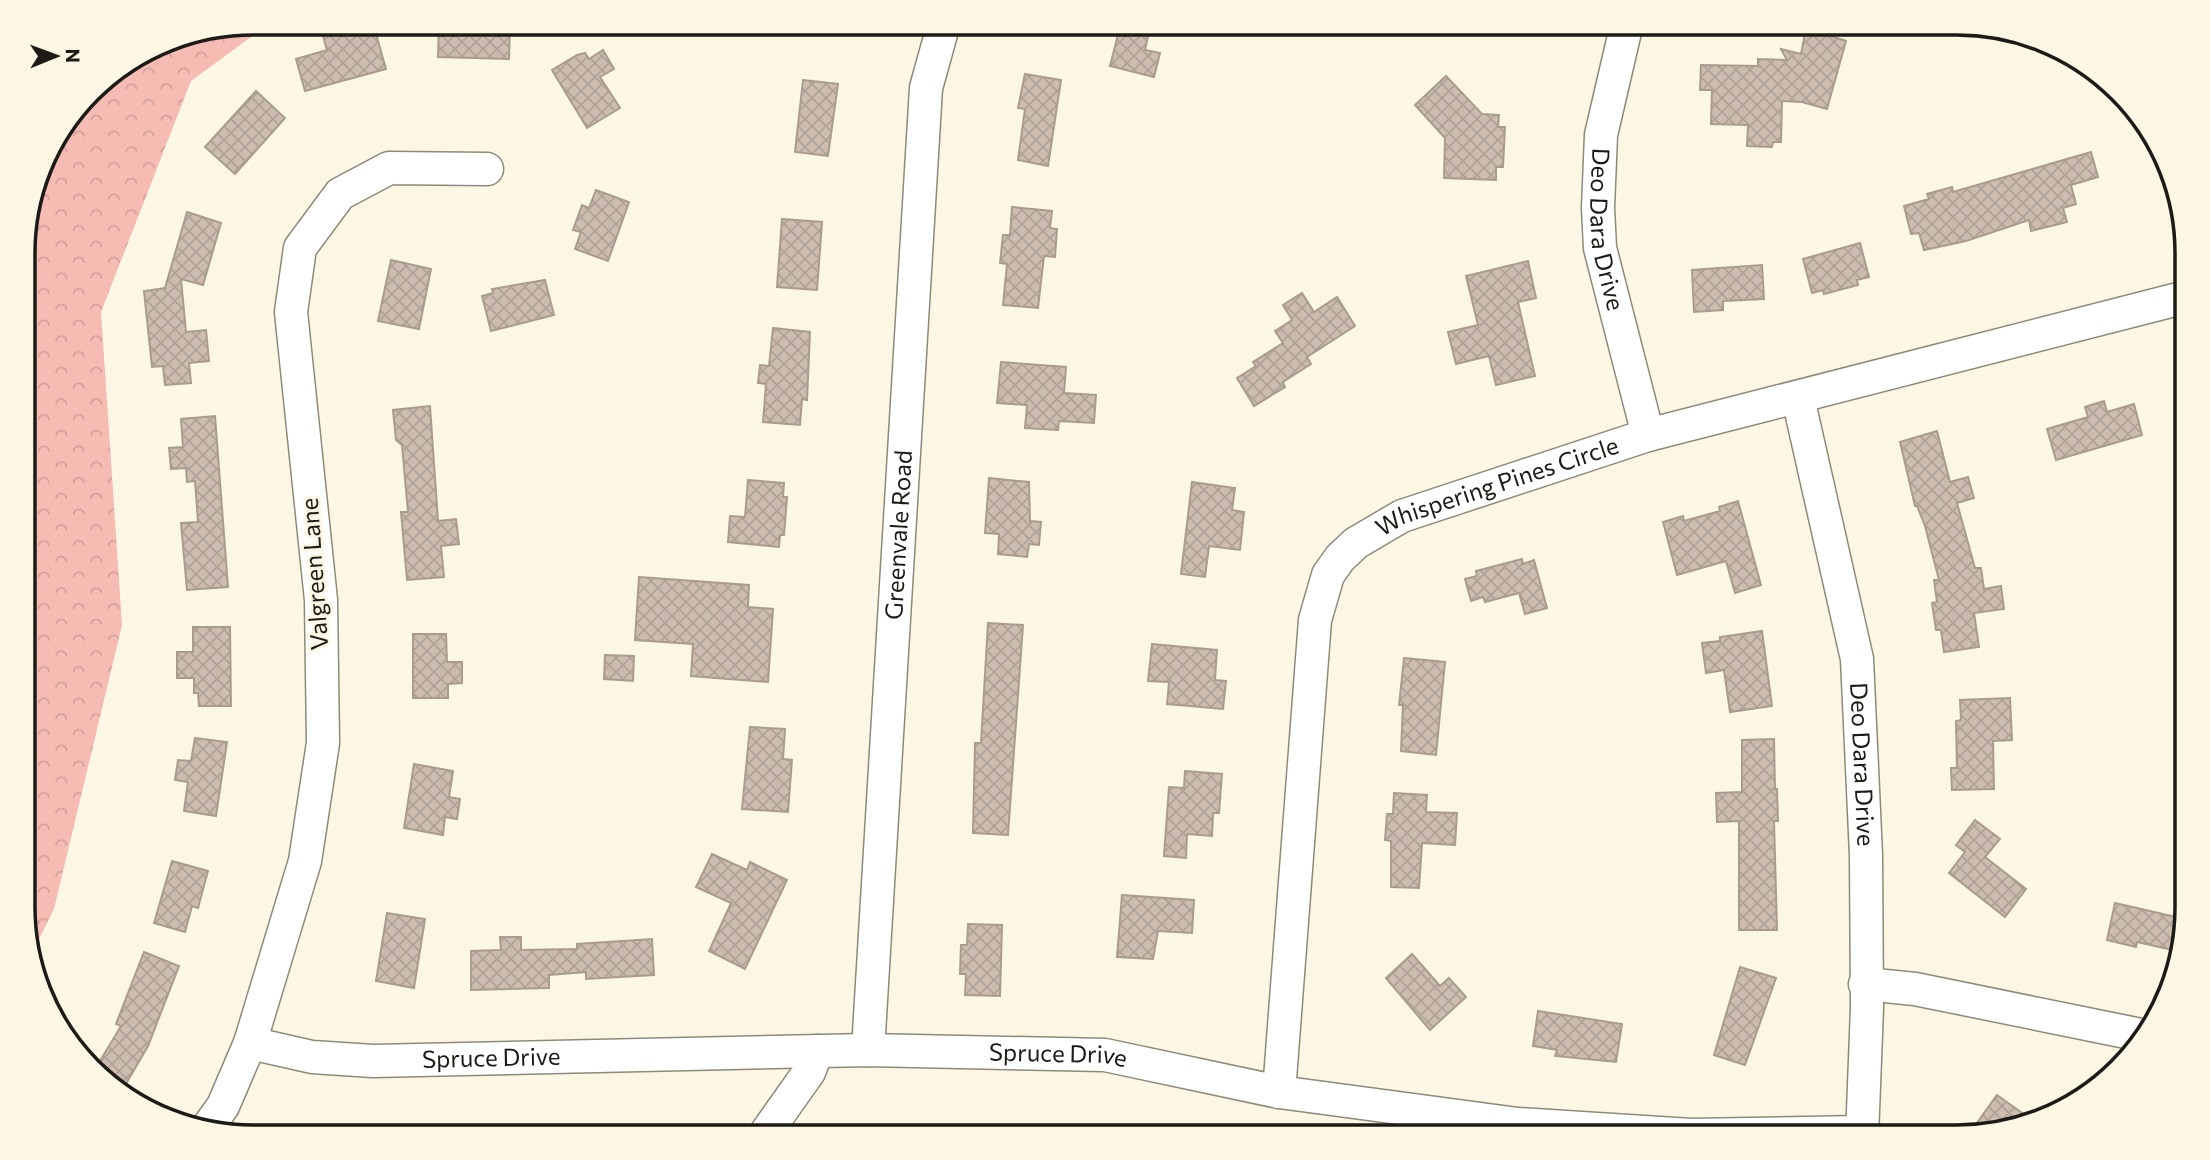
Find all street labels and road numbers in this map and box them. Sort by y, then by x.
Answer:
street label: Deo Dara Drive [1585,147,1631,313]
street label: Whispering Pines Circle [1370,430,1622,541]
street label: Greenvale Road [878,449,917,620]
street label: Valgreen Lane [294,497,333,651]
street label: Deo Dara Drive [1845,682,1882,847]
street label: Spruce Drive [989,1037,1130,1072]
street label: Spruce Drive [422,1041,561,1073]

